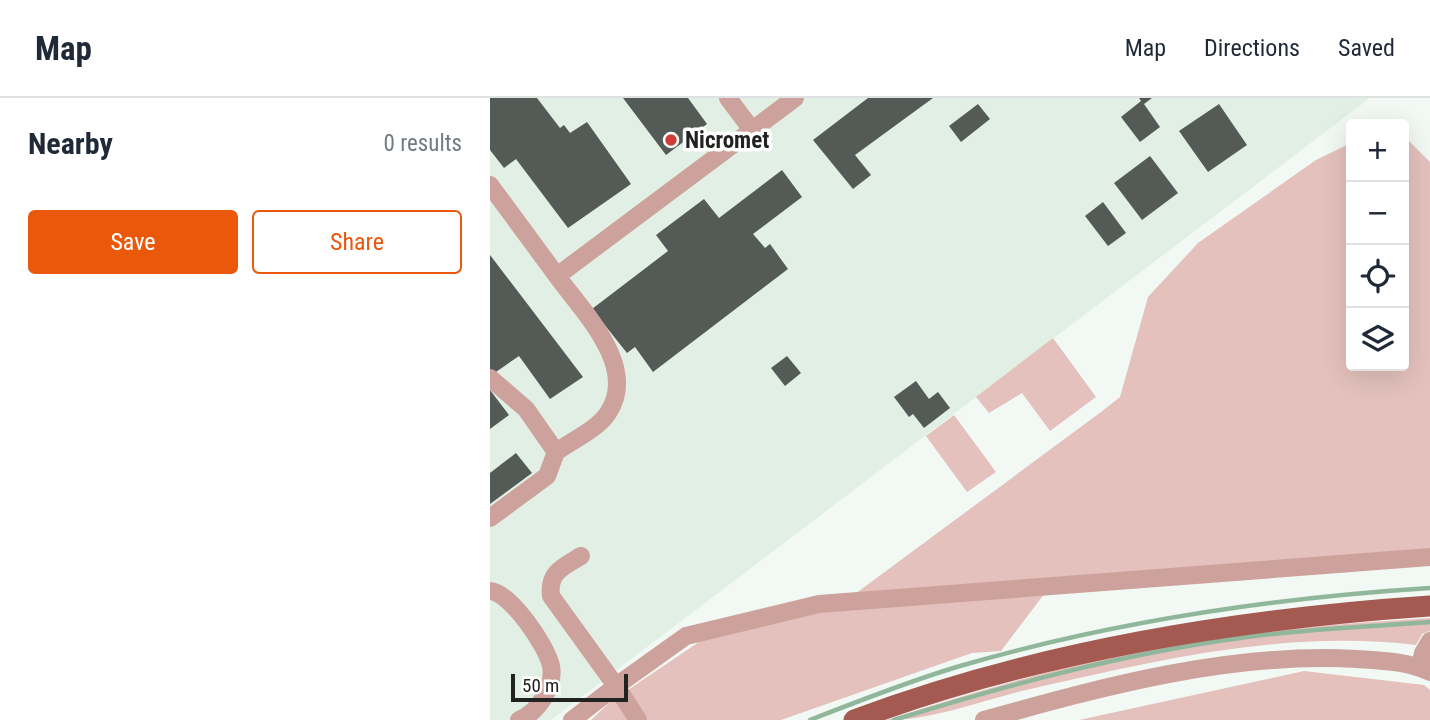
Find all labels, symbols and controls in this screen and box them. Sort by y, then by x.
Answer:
text: Map [35,29,92,68]
text: Map [1125,34,1166,62]
text: Directions [1204,34,1300,62]
text: Saved [1338,34,1395,62]
map controls [1346,119,1409,371]
button: + [1346,119,1409,182]
text: Nearby [28,126,113,161]
place label: Nicromet [685,127,769,154]
text: 0 results [384,130,462,157]
marker: Nicromet [663,132,679,148]
button: − [1346,182,1409,245]
button: Save [28,210,238,274]
button: Share [252,210,462,274]
button: locate [1346,245,1409,308]
button: layers [1346,308,1409,371]
scale bar [511,671,628,703]
text: 50 m [522,674,559,697]

